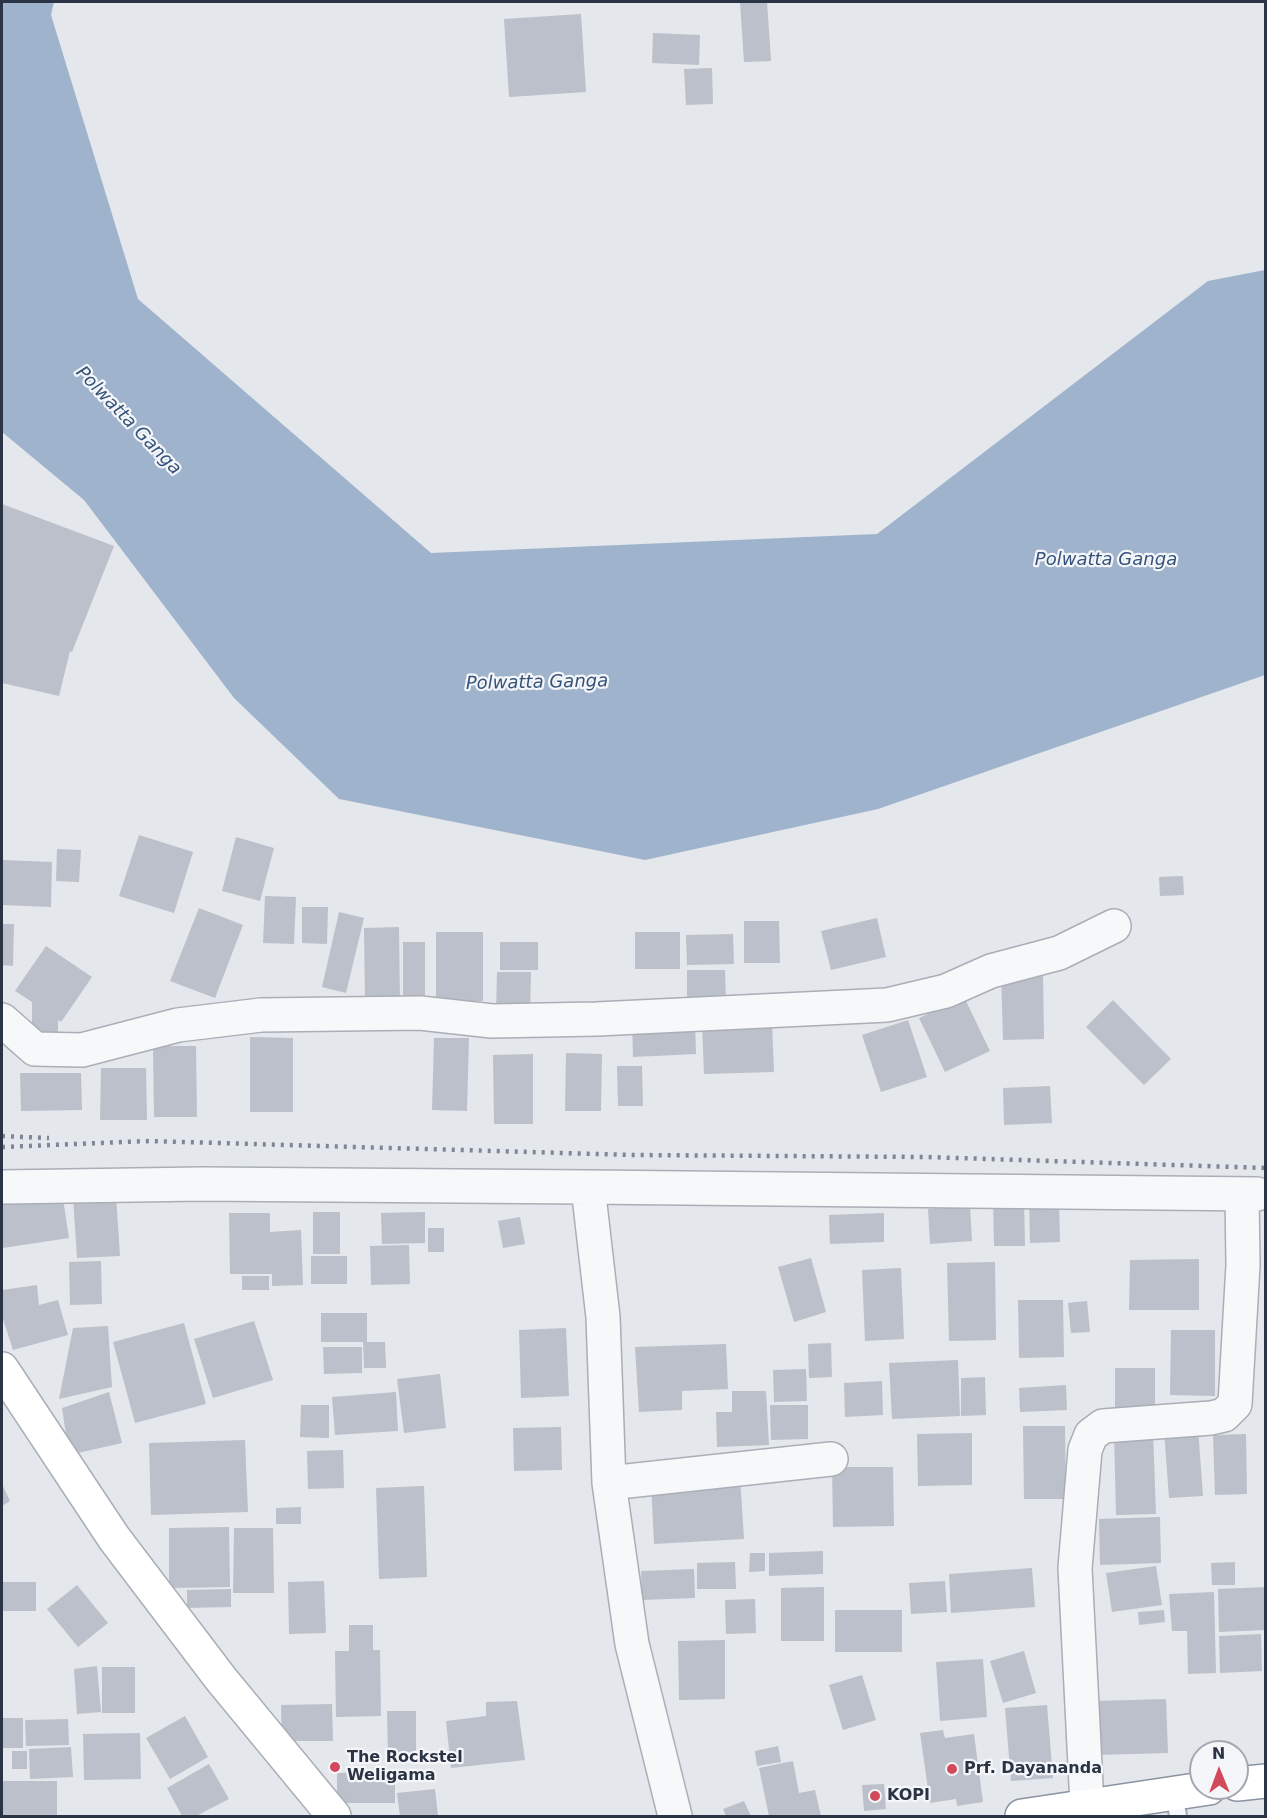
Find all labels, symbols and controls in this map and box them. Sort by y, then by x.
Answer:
water label: Polwatta Ganga [71,362,185,480]
water label: Polwatta Ganga [1035,549,1177,571]
water label: Polwatta Ganga [466,671,608,695]
north arrow [1189,1740,1249,1800]
text: N [1212,1744,1226,1763]
place label: The Rockstel Weligama [347,1748,463,1786]
place label: Prf. Dayananda [964,1759,1102,1779]
marker: The Rockstel Weligama [328,1760,342,1774]
marker: Prf. Dayananda [945,1762,959,1776]
place label: KOPI [887,1786,930,1806]
marker: KOPI [868,1789,882,1803]

